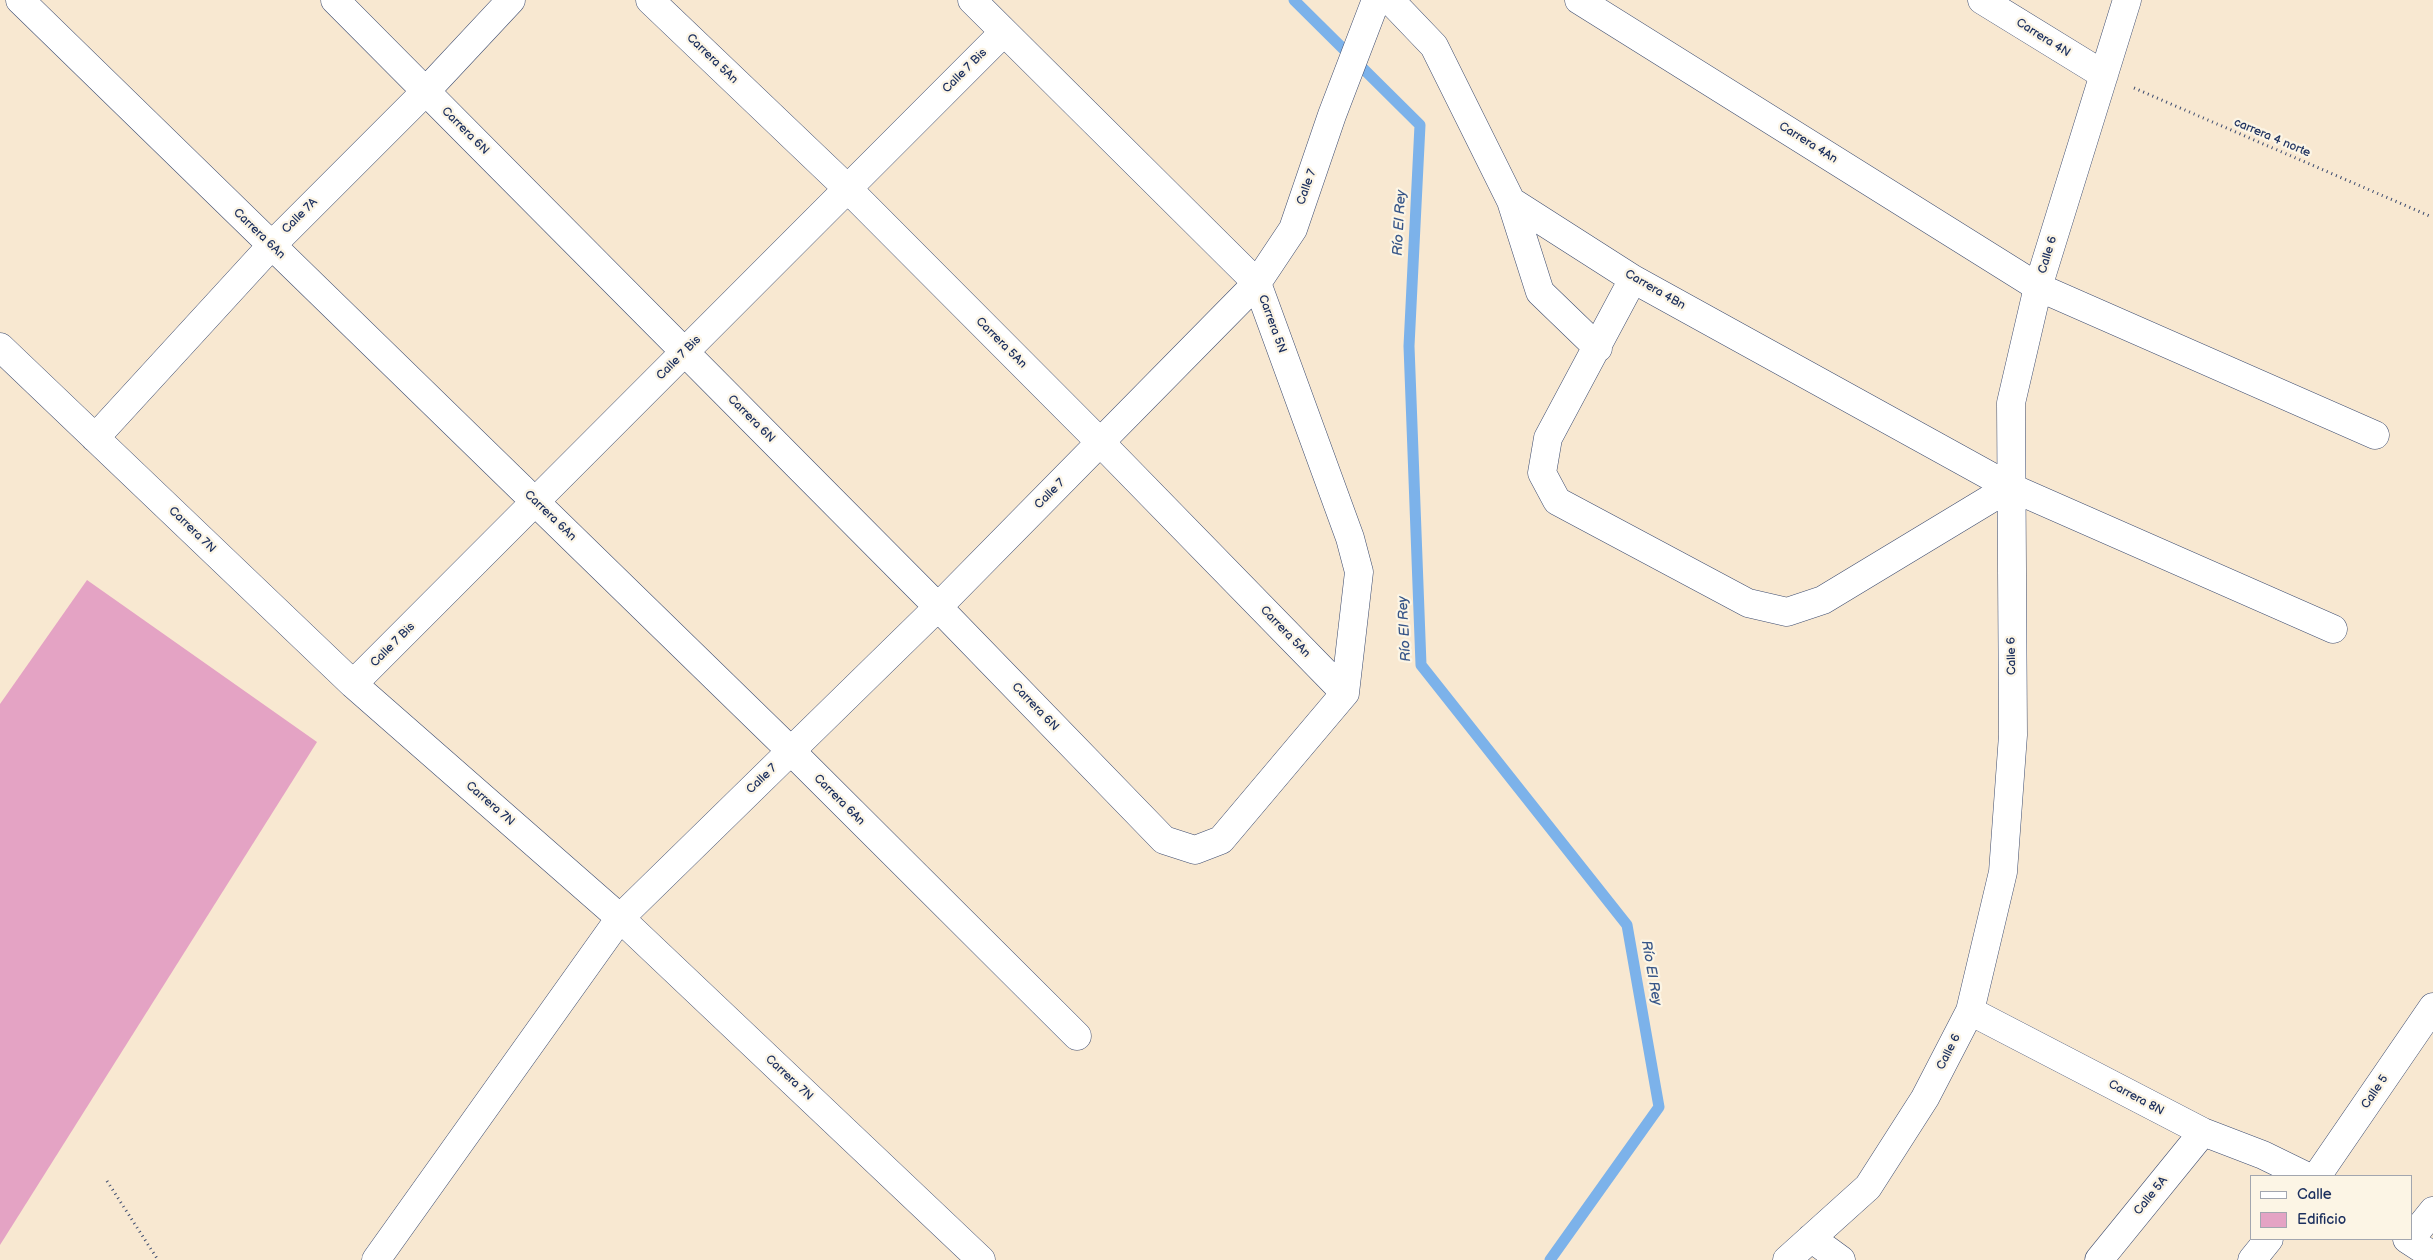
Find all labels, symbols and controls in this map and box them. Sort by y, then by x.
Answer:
street label: Carrera 4N [2013,16,2073,60]
street label: Carrera 5An [683,31,741,87]
street label: Calle 7 Bis [940,46,990,96]
street label: Carrera 6N [438,104,492,158]
street label: carrera 4 norte [2231,115,2313,161]
street label: Carrera 4An [1776,119,1840,167]
street label: Calle 7 [1294,167,1320,207]
water label: Río El Rey [1390,190,1410,256]
street label: Calle 7A [279,195,321,237]
street label: Carrera 6An [230,206,288,262]
street label: Calle 6 [2036,235,2060,275]
street label: Carrera 4Bn [1622,267,1688,313]
street label: Carrera 5N [1255,293,1289,355]
street label: Carrera 5An [973,315,1029,371]
street label: Calle 7 Bis [654,333,704,383]
street label: Carrera 6N [724,392,778,446]
street label: Calle 7 [1032,476,1068,512]
street label: Carrera 6An [521,488,579,544]
street label: Carrera 7N [165,504,219,556]
water label: Río El Rey [1395,596,1415,662]
street label: Carrera 5An [1257,603,1313,661]
street label: Calle 7 Bis [368,620,418,670]
street label: Calle 6 [2004,637,2020,675]
street label: Carrera 6N [1009,680,1061,734]
street label: Calle 7 [744,761,780,797]
street label: Carrera 6An [810,771,868,829]
street label: Carrera 7N [463,779,517,829]
water label: Río El Rey [1637,939,1665,1007]
street label: Calle 6 [1934,1032,1964,1072]
street label: Carrera 7N [762,1052,816,1104]
street label: Calle 5 [2358,1072,2392,1112]
street label: Carrera 8N [2106,1077,2166,1119]
street label: Calle 5A [2131,1174,2171,1218]
legend [2250,1175,2413,1240]
text: Calle [2297,1185,2332,1204]
text: Edificio [2297,1210,2346,1229]

